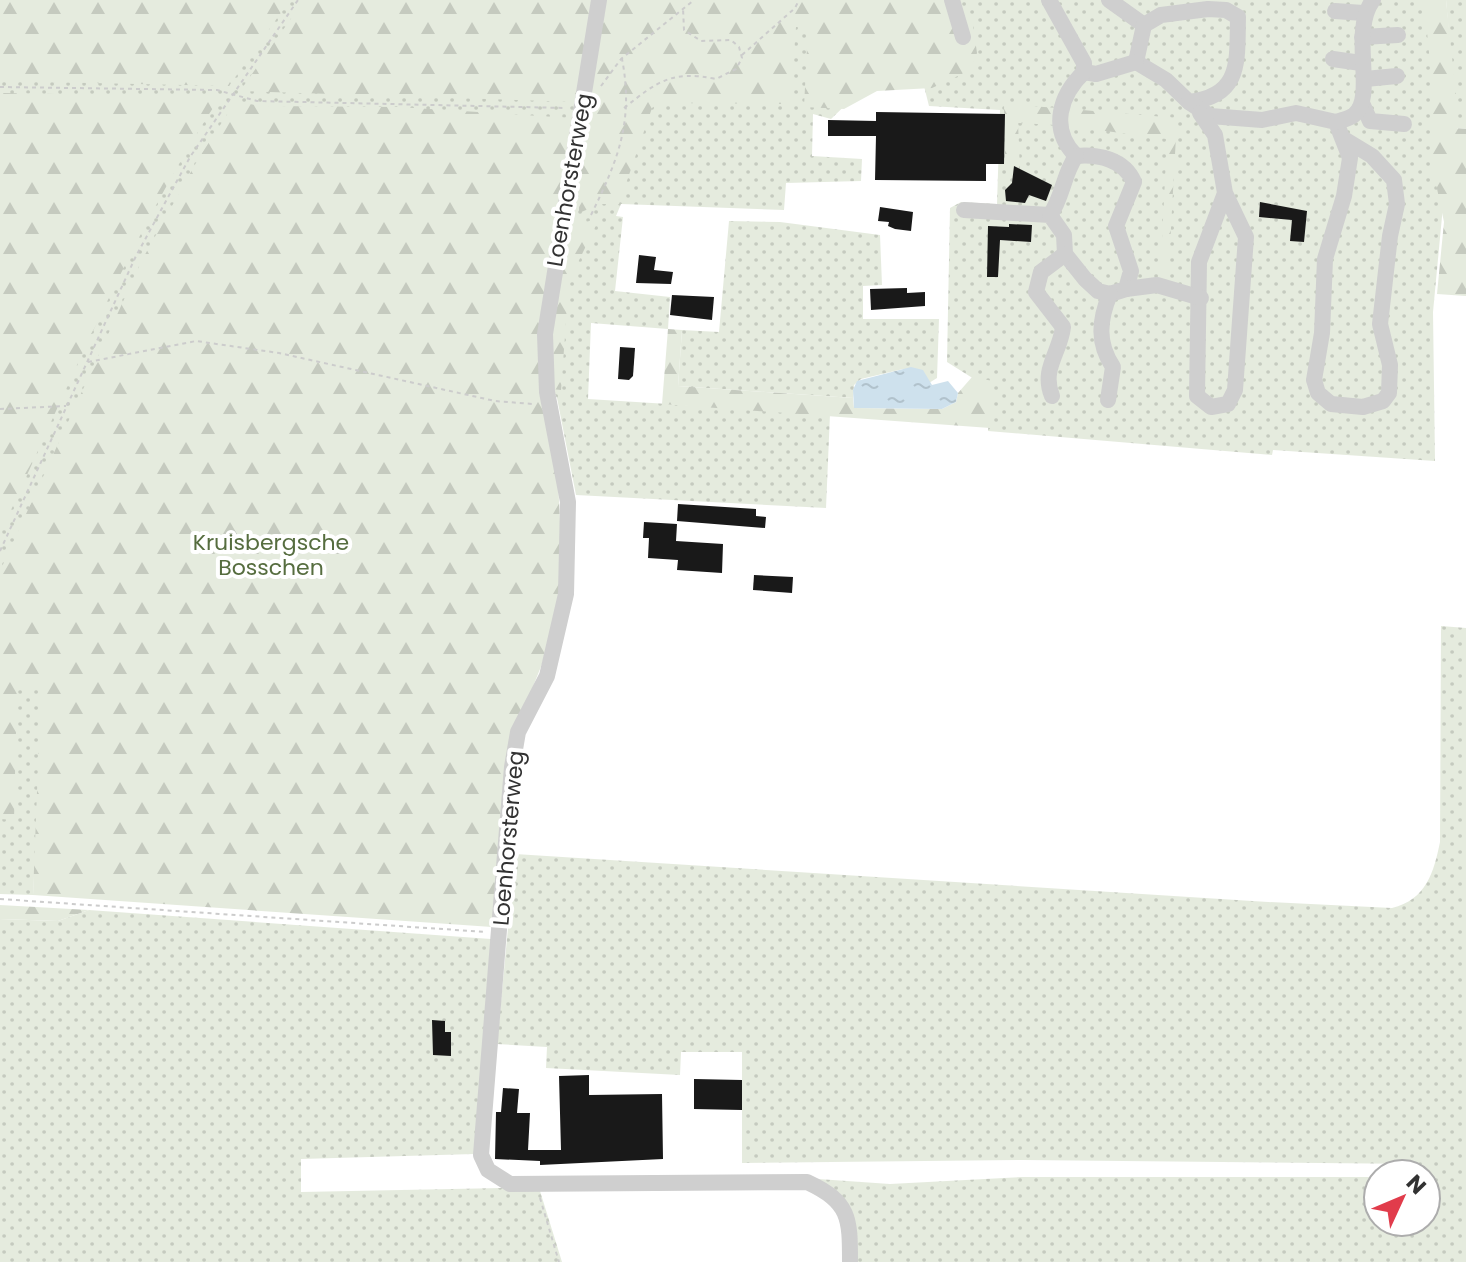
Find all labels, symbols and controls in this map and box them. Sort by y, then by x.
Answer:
street label: Loenhorsterweg [539,91,600,269]
park label: Kruisbergsche Bosschen [193,527,349,583]
street label: Loenhorsterweg [485,749,532,927]
north arrow [1362,1158,1442,1238]
text: N [1399,1168,1433,1201]

